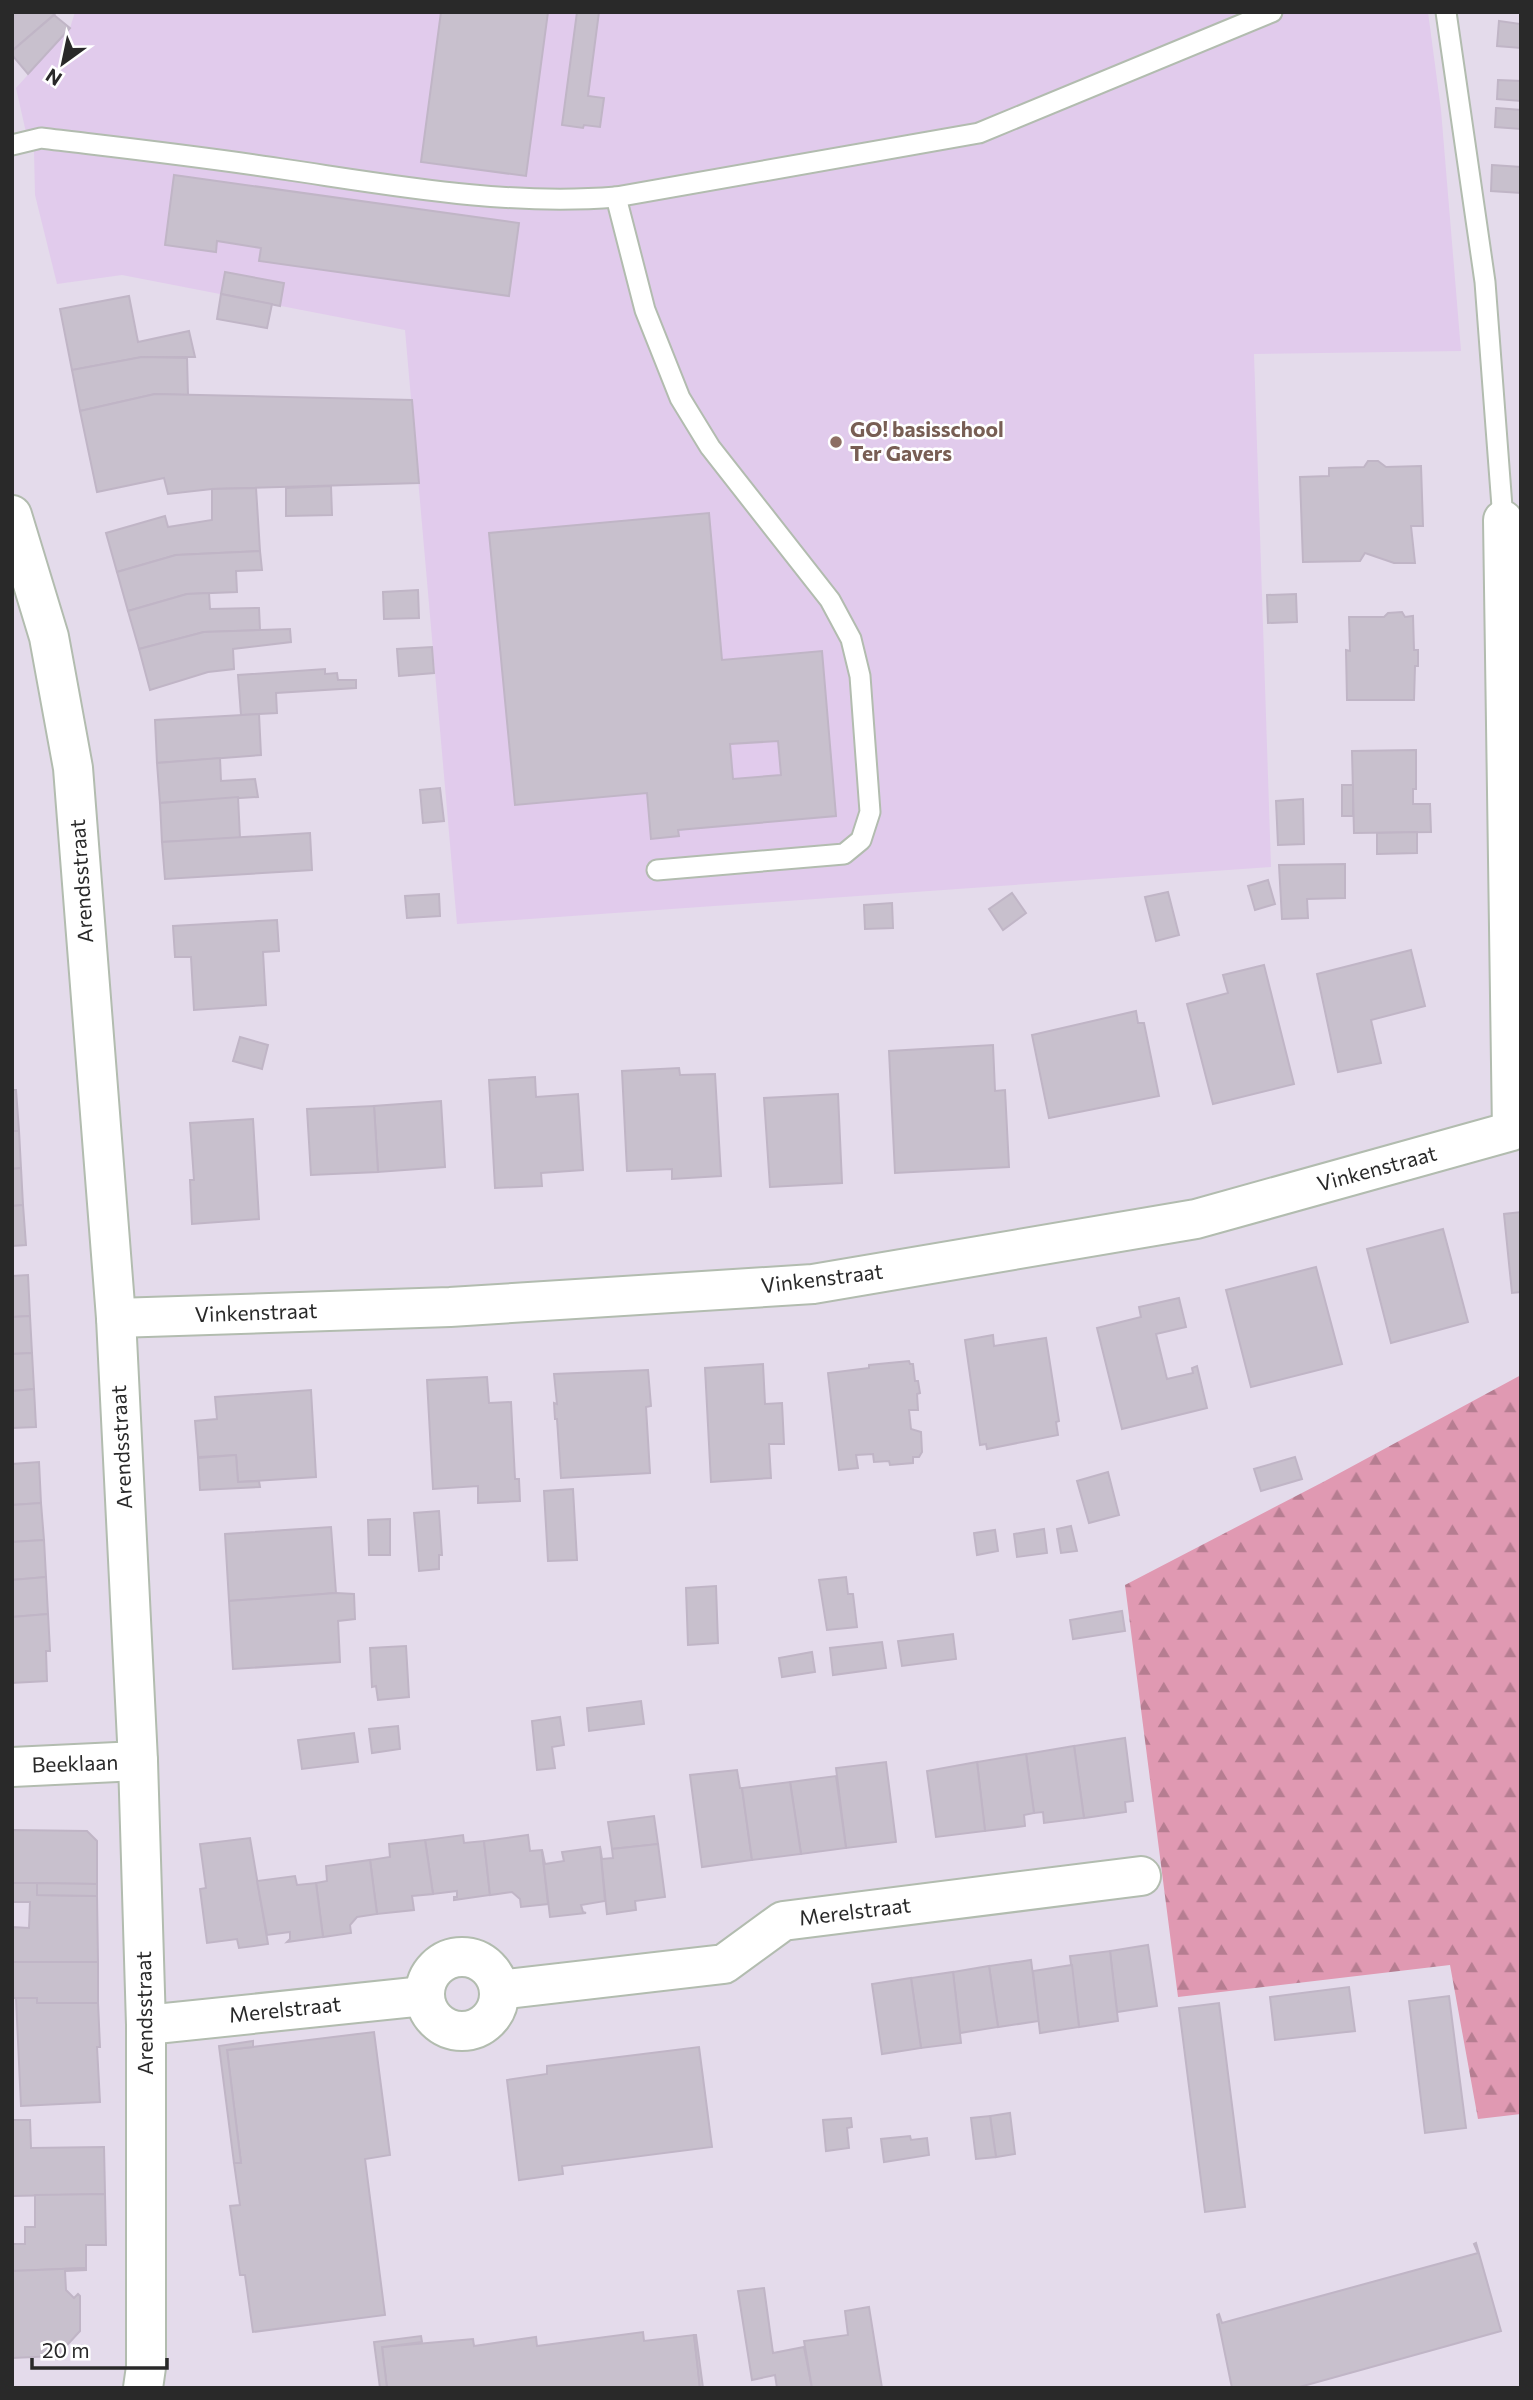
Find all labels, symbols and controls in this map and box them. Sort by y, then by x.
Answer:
north arrow [28,28,98,98]
text: N [41,64,66,91]
place label: GO! basisschool Ter Gavers [850,416,1004,465]
marker: GO! basisschool Ter Gavers [828,434,844,450]
street label: Arendsstraat [64,818,97,944]
street label: Vinkenstraat [1314,1140,1439,1196]
street label: Vinkenstraat [759,1258,884,1297]
street label: Vinkenstraat [194,1297,318,1326]
street label: Arendsstraat [105,1384,136,1510]
street label: Beeklaan [31,1749,119,1777]
street label: Merelstraat [797,1891,912,1930]
street label: Arendsstraat [130,1951,157,2075]
street label: Merelstraat [228,1990,342,2027]
scale bar [32,2326,166,2370]
text: 20 m [42,2337,90,2362]

